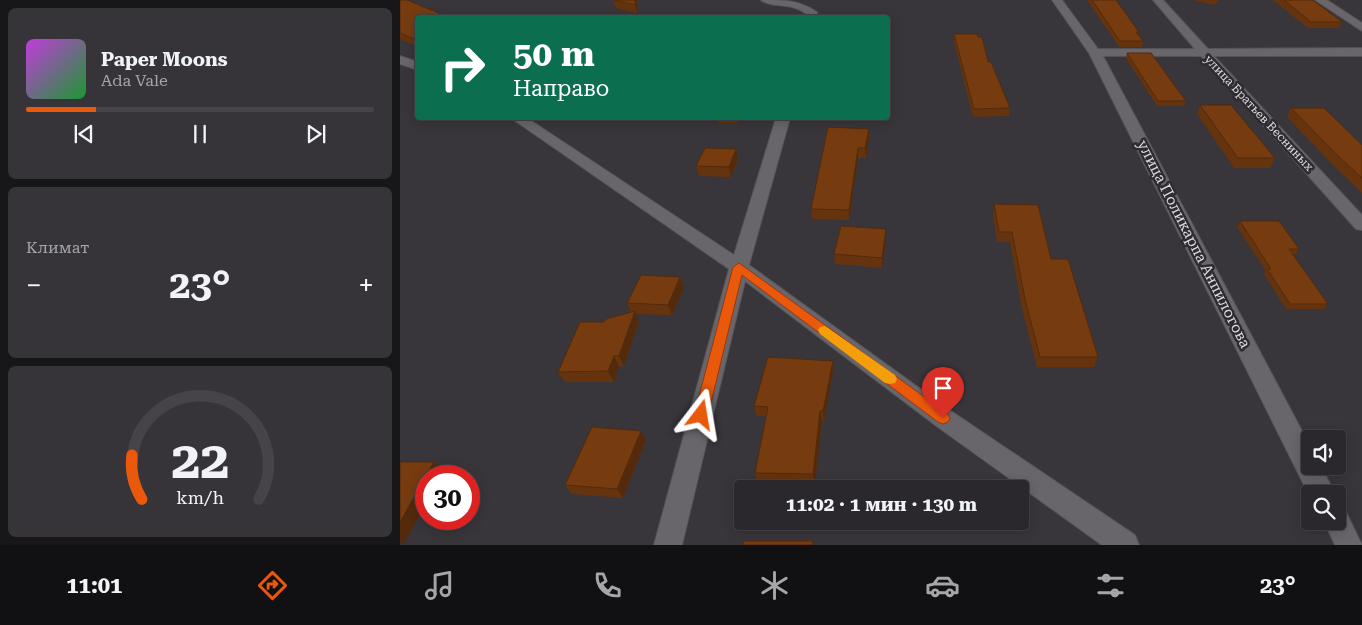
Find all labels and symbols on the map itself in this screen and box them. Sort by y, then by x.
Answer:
street label: улица Братьев Весниных [1202,52,1316,174]
street label: улица Поликарпа Анпилогова [1134,137,1254,351]
pin [922,367,964,418]
position arrow [674,388,726,440]
speed limit sign: 30 [415,465,480,530]

